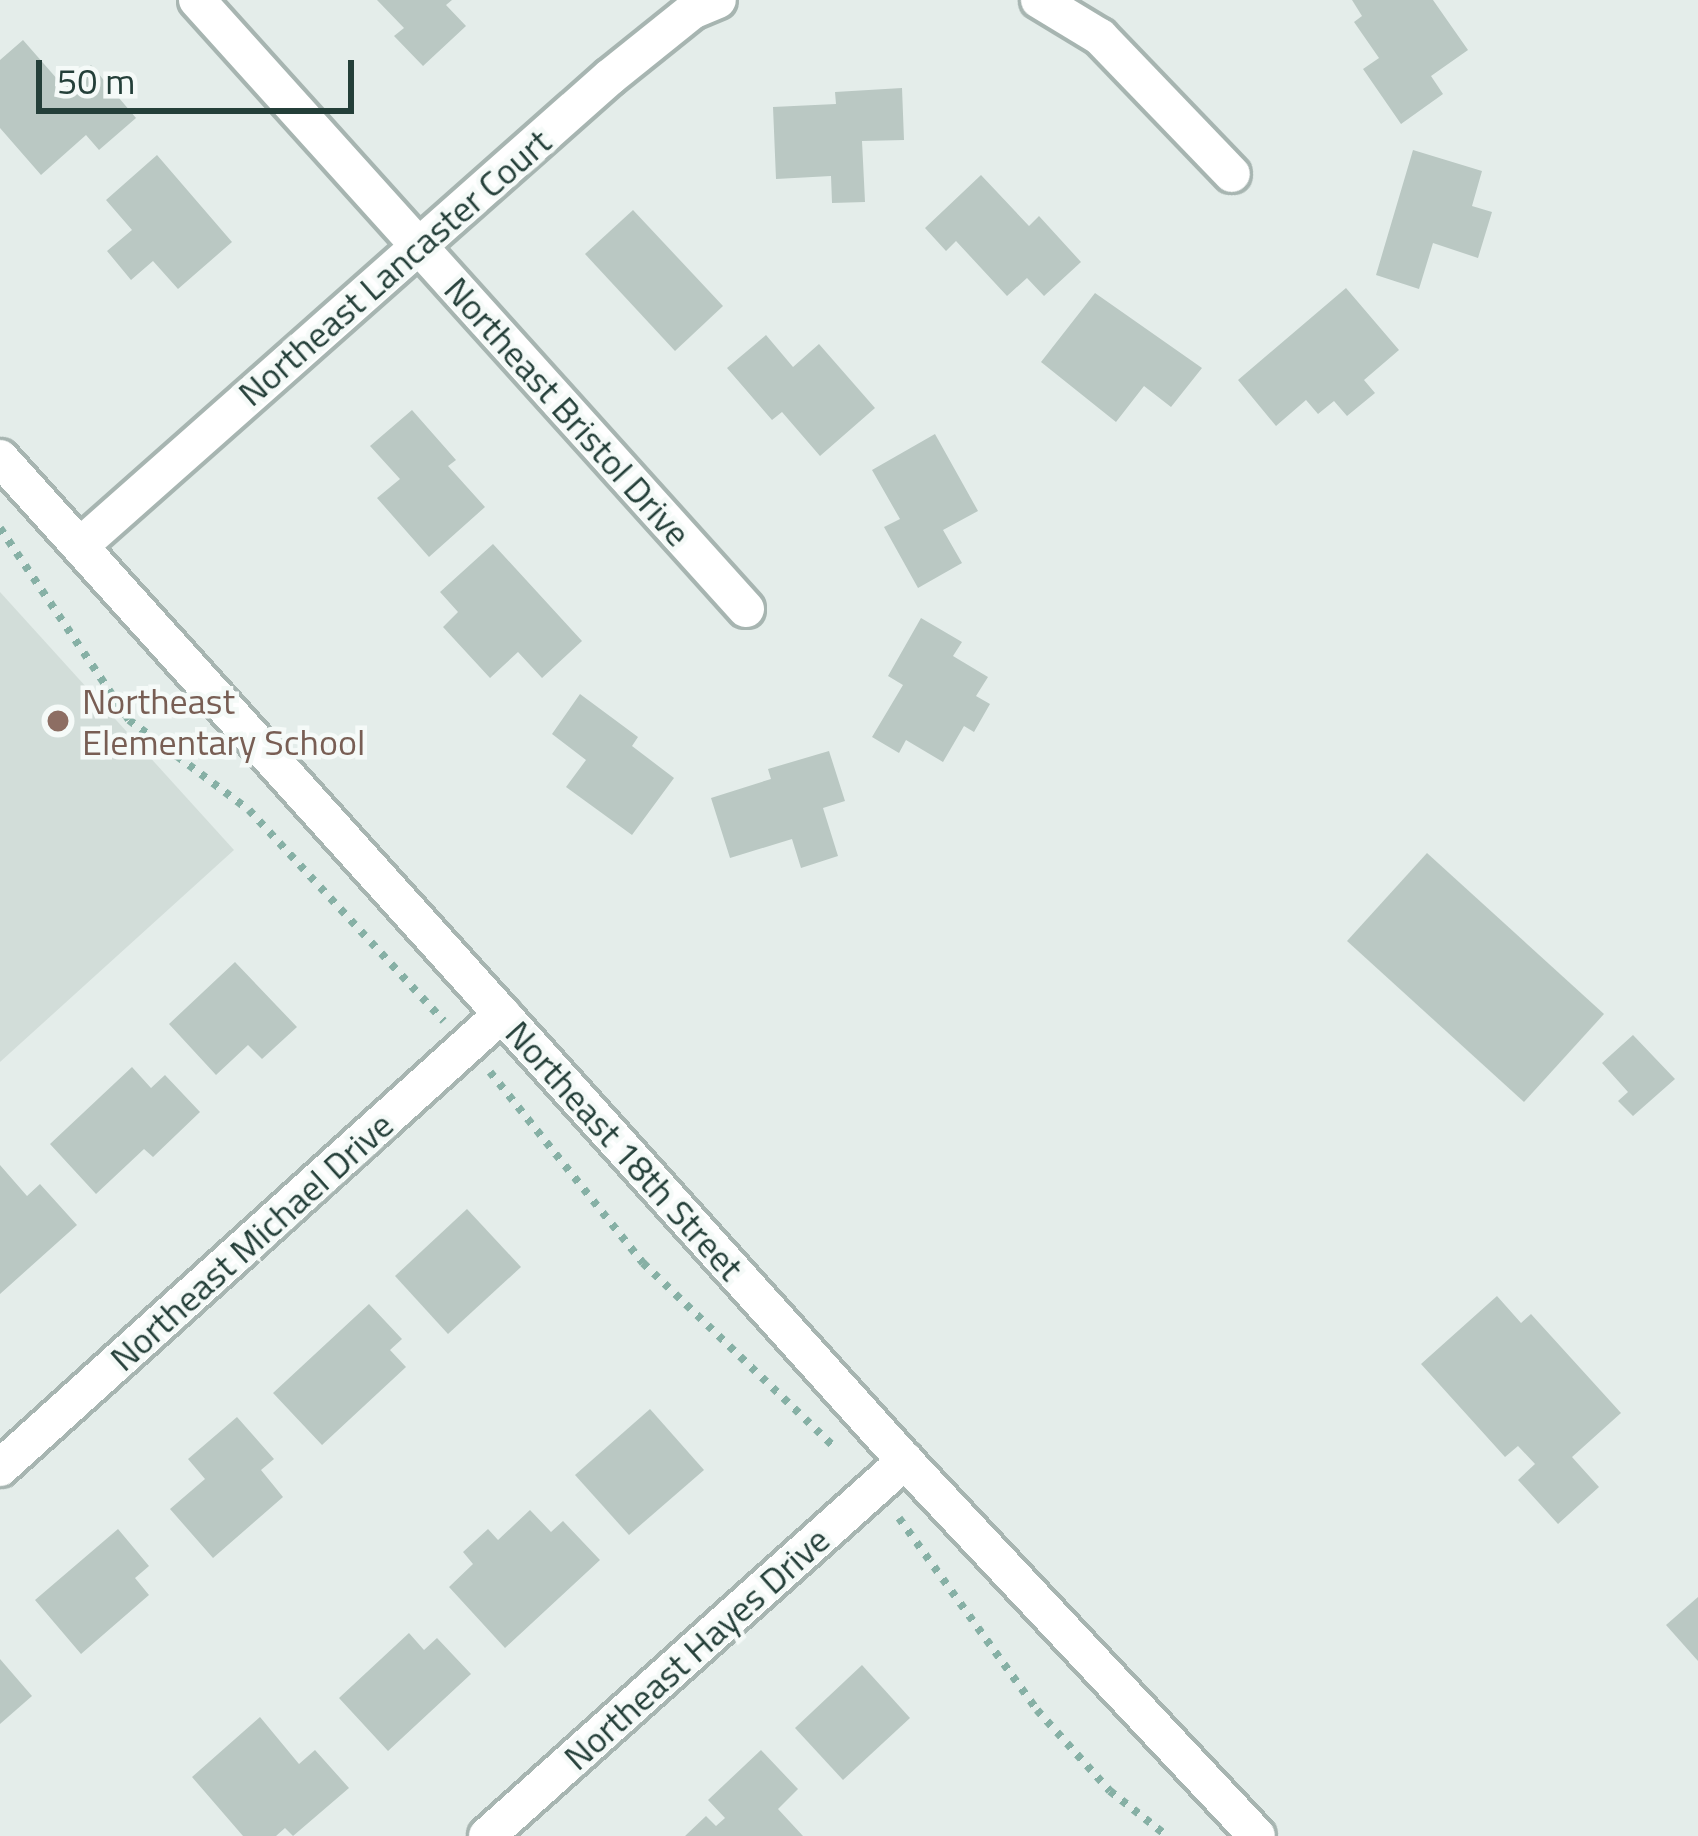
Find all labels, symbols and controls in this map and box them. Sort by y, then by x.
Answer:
scale bar [42,36,360,110]
text: 50 m [57,53,135,108]
street label: Northeast Lancaster Court [229,120,559,414]
street label: Northeast Bristol Drive [436,268,700,554]
place label: Northeast Elementary School [82,678,365,763]
marker: Northeast Elementary School [45,708,71,734]
street label: Northeast 18th Street [497,1011,753,1289]
street label: Northeast Michael Drive [101,1103,401,1379]
street label: Northeast Hayes Drive [555,1518,837,1778]

